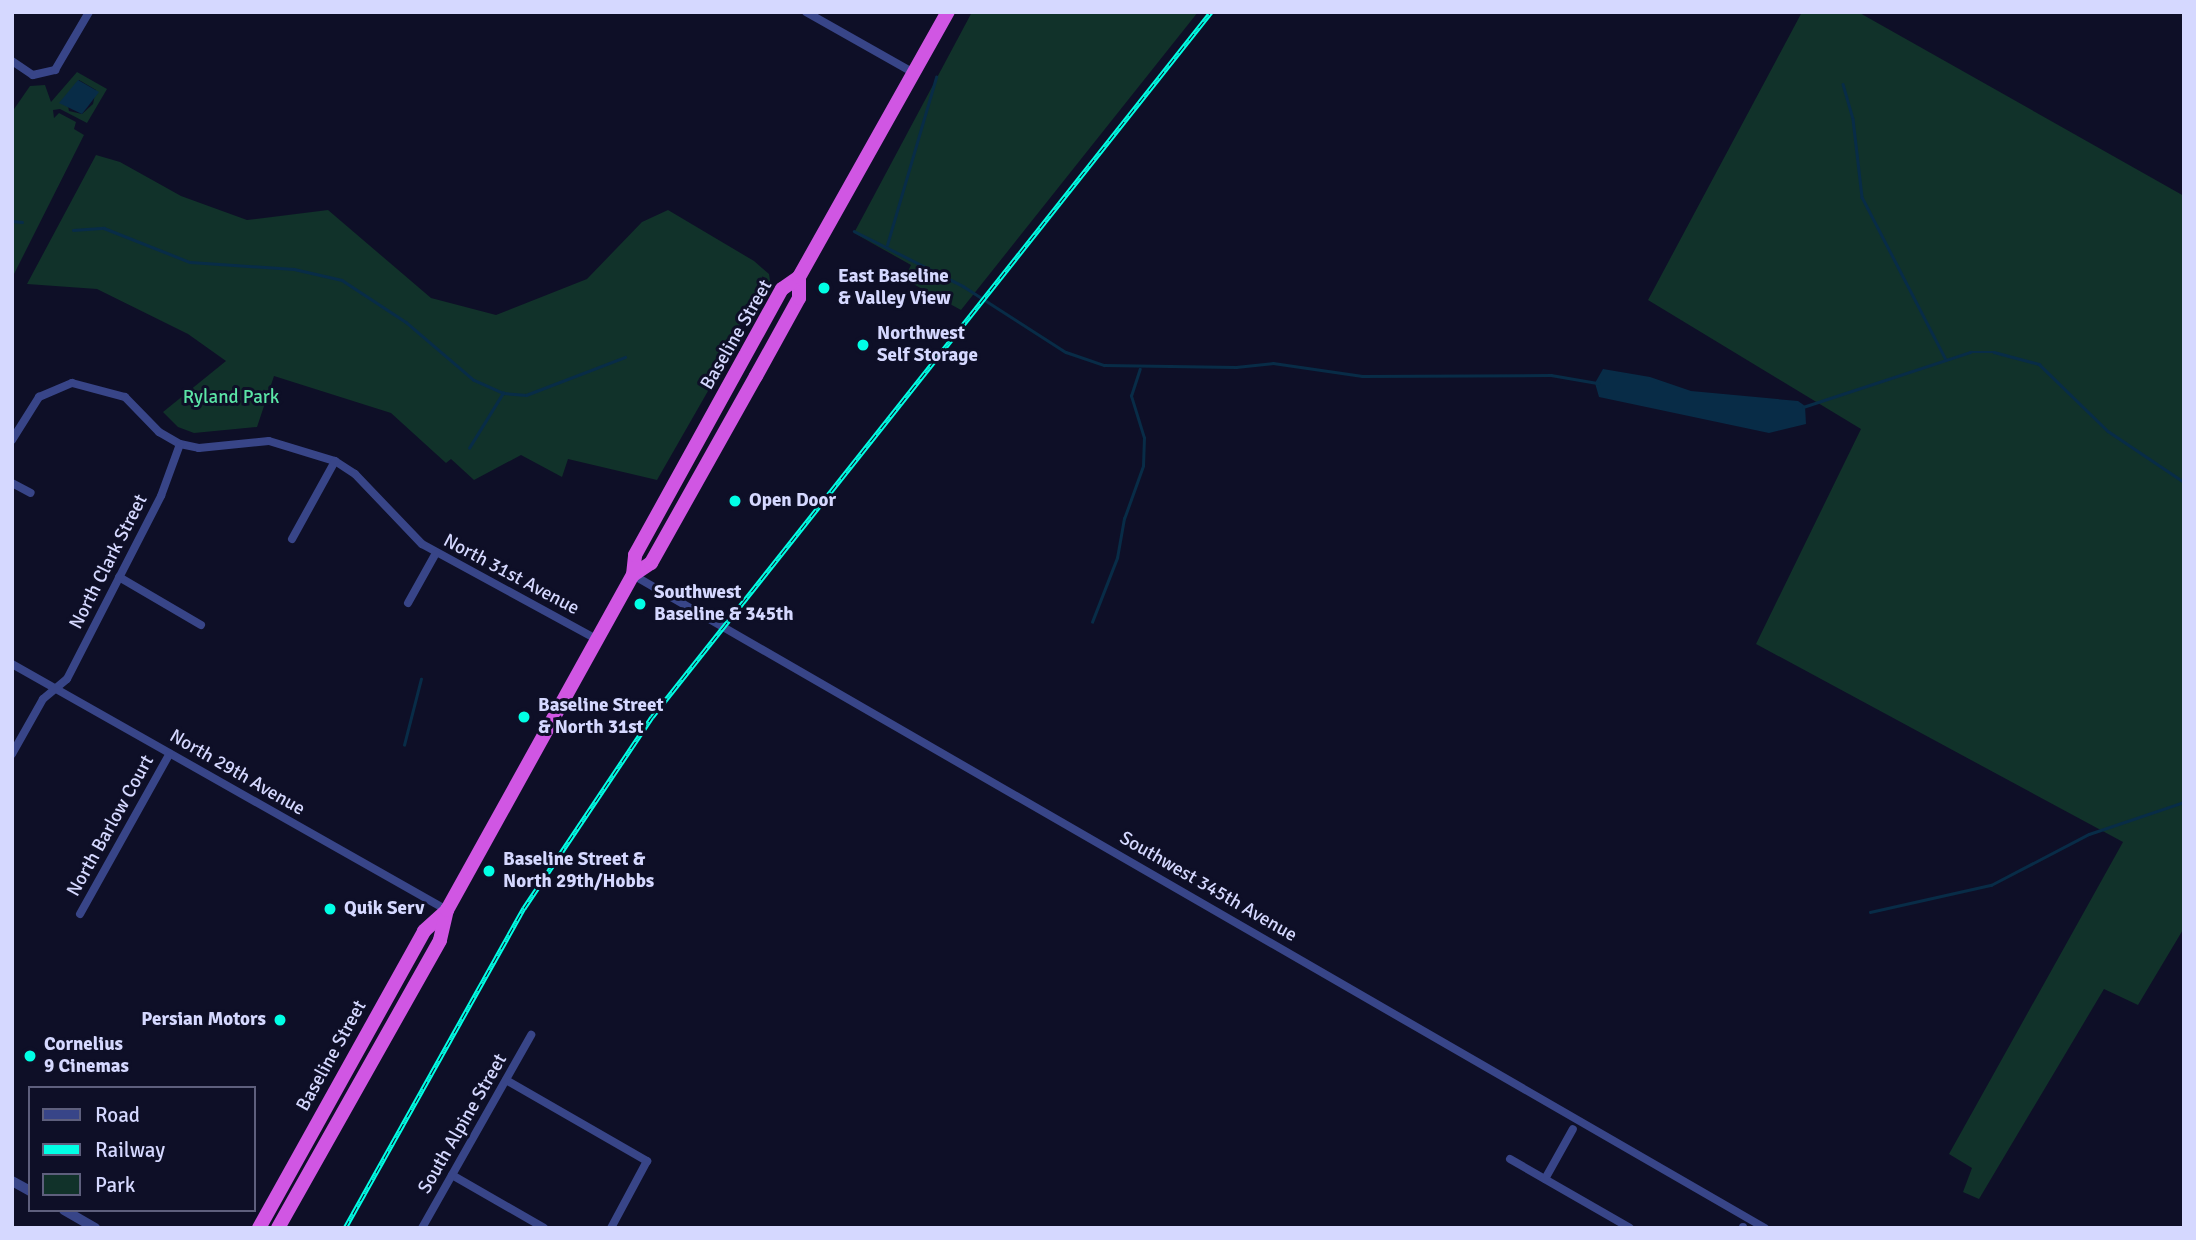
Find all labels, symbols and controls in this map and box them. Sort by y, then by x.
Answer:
place label: East Baseline & Valley View [838,266,951,310]
street label: Baseline Street [696,276,778,394]
marker: East Baseline & Valley View [816,280,832,296]
place label: Northwest Self Storage [877,323,978,367]
marker: Northwest Self Storage [855,337,871,353]
park label: Ryland Park [183,387,279,409]
place label: Open Door [749,490,836,512]
street label: North Clark Street [65,491,153,633]
marker: Open Door [727,493,743,509]
street label: North 31st Avenue [439,530,583,620]
place label: Southwest Baseline & 345th [654,582,794,626]
marker: Southwest Baseline & 345th [632,596,648,612]
place label: Baseline Street & North 31st [538,695,664,739]
marker: Baseline Street & North 31st [516,709,532,725]
street label: North 29th Avenue [165,725,309,821]
street label: North Barlow Court [63,751,159,901]
street label: Southwest 345th Avenue [1115,827,1301,947]
place label: Baseline Street & North 29th/Hobbs [503,849,654,893]
marker: Baseline Street & North 29th/Hobbs [481,863,497,879]
place label: Quik Serv [344,898,424,920]
marker: Quik Serv [322,901,338,917]
street label: Baseline Street [292,997,372,1115]
place label: Persian Motors [141,1009,266,1031]
marker: Persian Motors [272,1012,288,1028]
place label: Cornelius 9 Cinemas [44,1034,129,1078]
marker: Cornelius 9 Cinemas [22,1048,38,1064]
street label: South Alpine Street [414,1050,512,1198]
legend [28,1086,256,1212]
text: Road [95,1102,140,1128]
text: Railway [95,1137,165,1163]
text: Park [95,1172,135,1198]

